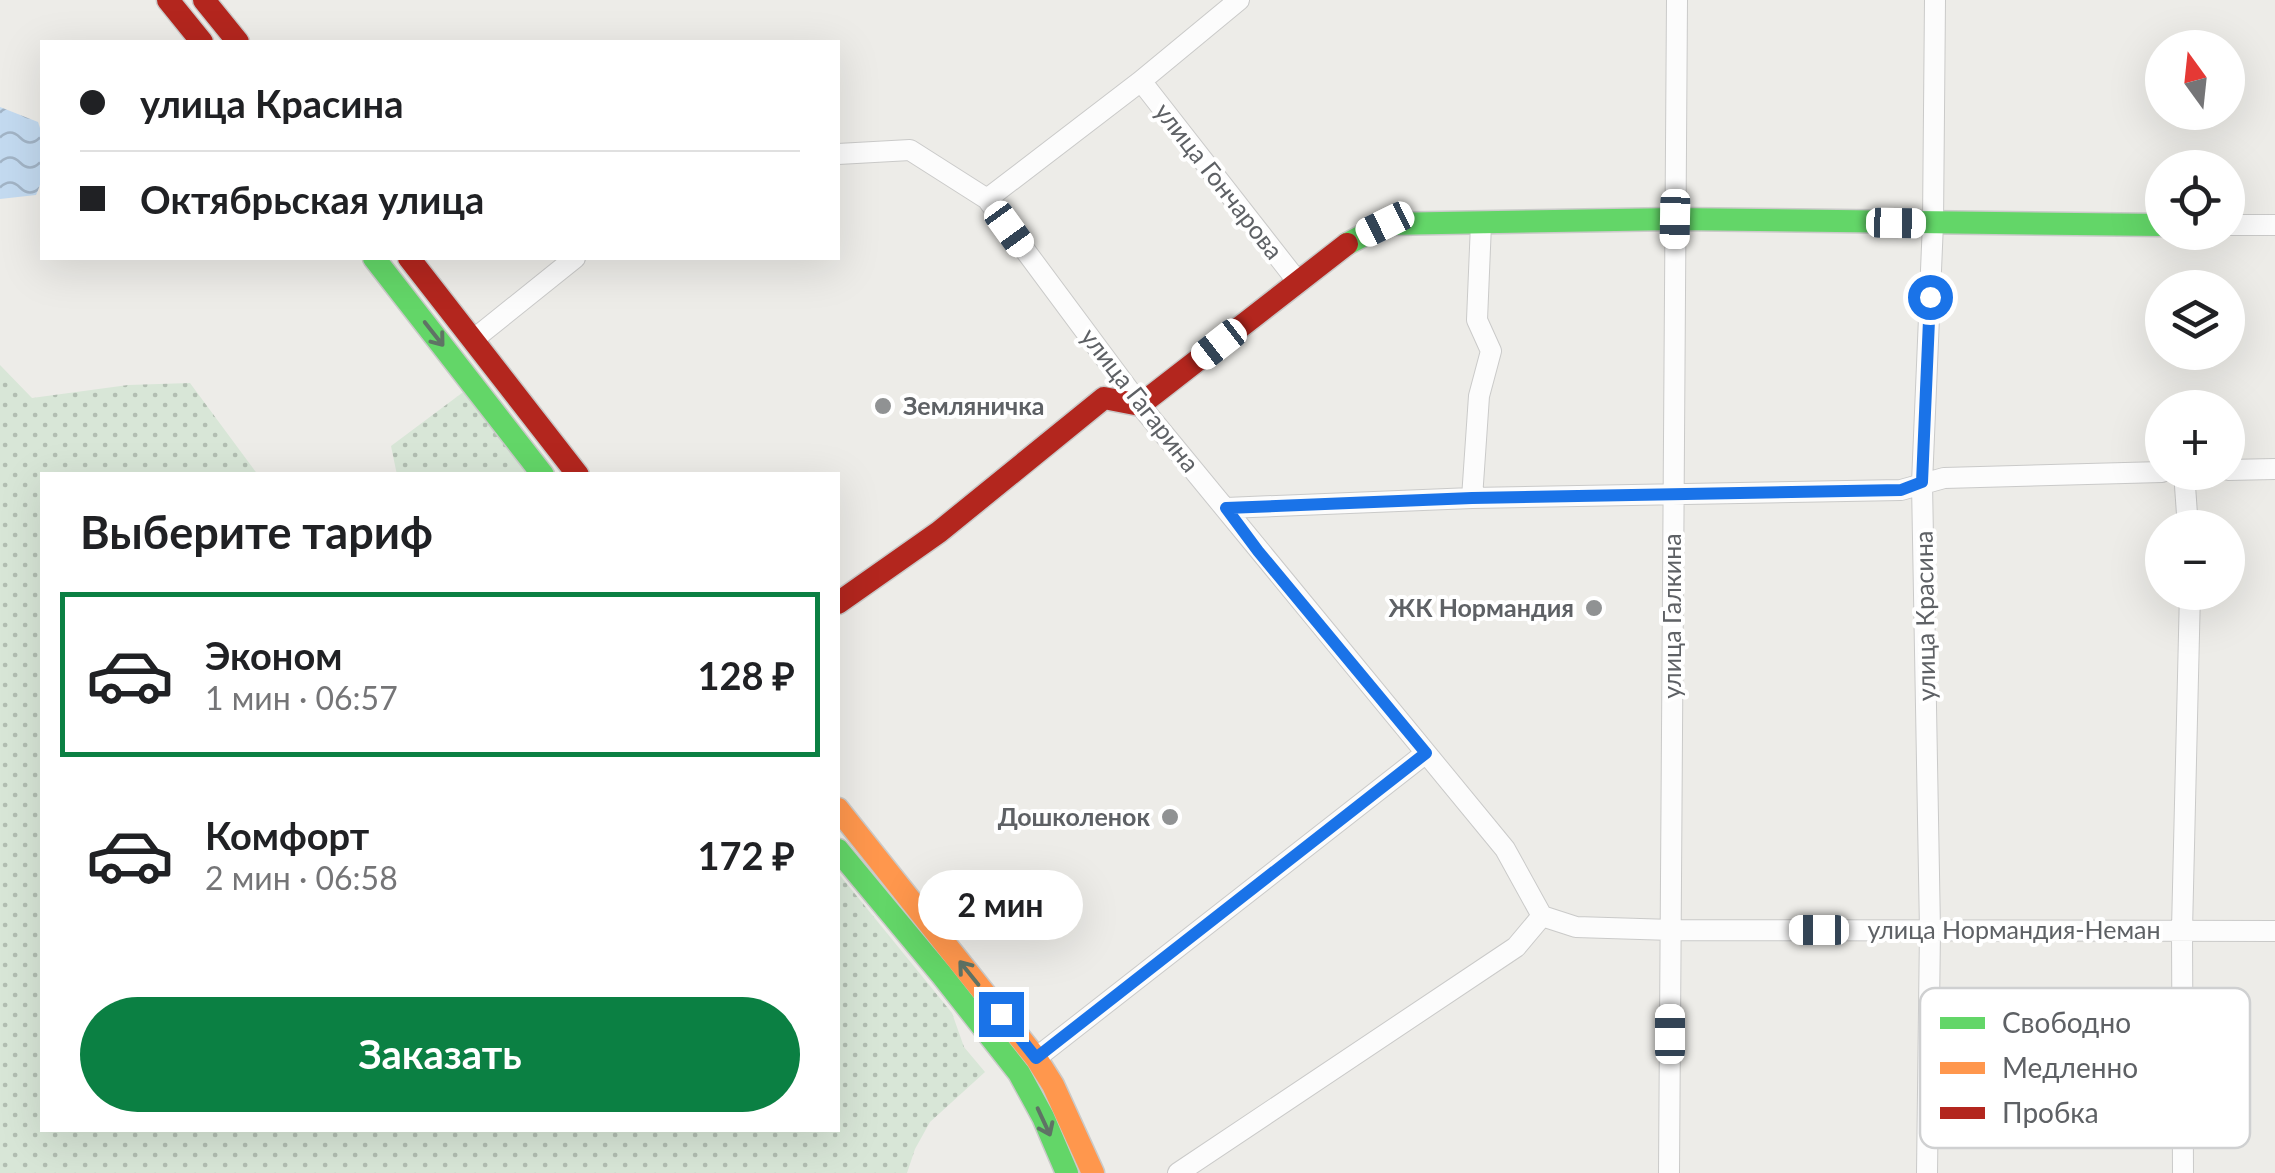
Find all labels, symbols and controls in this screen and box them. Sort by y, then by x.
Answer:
north arrow [2145,30,2245,130]
map controls [2145,30,2245,610]
text: улица Красина [140,80,403,126]
street label: улица Гончарова [1149,96,1290,265]
button: locate [2145,150,2245,250]
text: Октябрьская улица [140,176,484,222]
car [1659,189,1691,249]
car [979,196,1039,262]
car [1351,197,1419,251]
car [1866,207,1926,239]
button: layers [2145,270,2245,370]
route start [1908,275,1953,320]
car [1186,314,1252,374]
one-way arrow [423,320,444,347]
street label: улица Гагарина [1075,321,1206,477]
place label: Земляничка [903,390,1045,420]
button: + [2145,390,2245,490]
marker: Земляничка [872,395,894,417]
text: Выберите тариф [80,505,433,559]
button: − [2145,510,2245,610]
street label: улица Красина [1908,531,1940,702]
street label: улица Галкина [1656,533,1686,699]
place label: ЖК Нормандия [1388,592,1574,622]
marker: ЖК Нормандия [1583,597,1605,619]
icon: car [85,630,175,720]
text: Эконом [205,632,343,678]
text: 128 ₽ [698,652,795,698]
text: 1 мин · 06:57 [205,678,398,717]
place label: Дошколенок [998,801,1150,831]
marker: Дошколенок [1159,806,1181,828]
icon: car [85,810,175,900]
text: Комфорт [205,812,369,858]
text: 172 ₽ [698,832,795,878]
text: 2 мин · 06:58 [205,858,398,897]
callout: 2 мин [918,869,1084,939]
text: 2 мин [957,885,1044,924]
street label: улица Нормандия-Неман [1867,914,2161,944]
car [1789,915,1849,945]
one-way arrow [958,960,980,986]
legend [1920,988,2250,1148]
route end [979,992,1024,1037]
button: Заказать [80,997,800,1112]
car [1655,1004,1685,1064]
text: Свободно [2002,1005,2131,1039]
text: Медленно [2002,1050,2138,1084]
text: Пробка [2002,1095,2099,1129]
one-way arrow [1036,1106,1054,1136]

